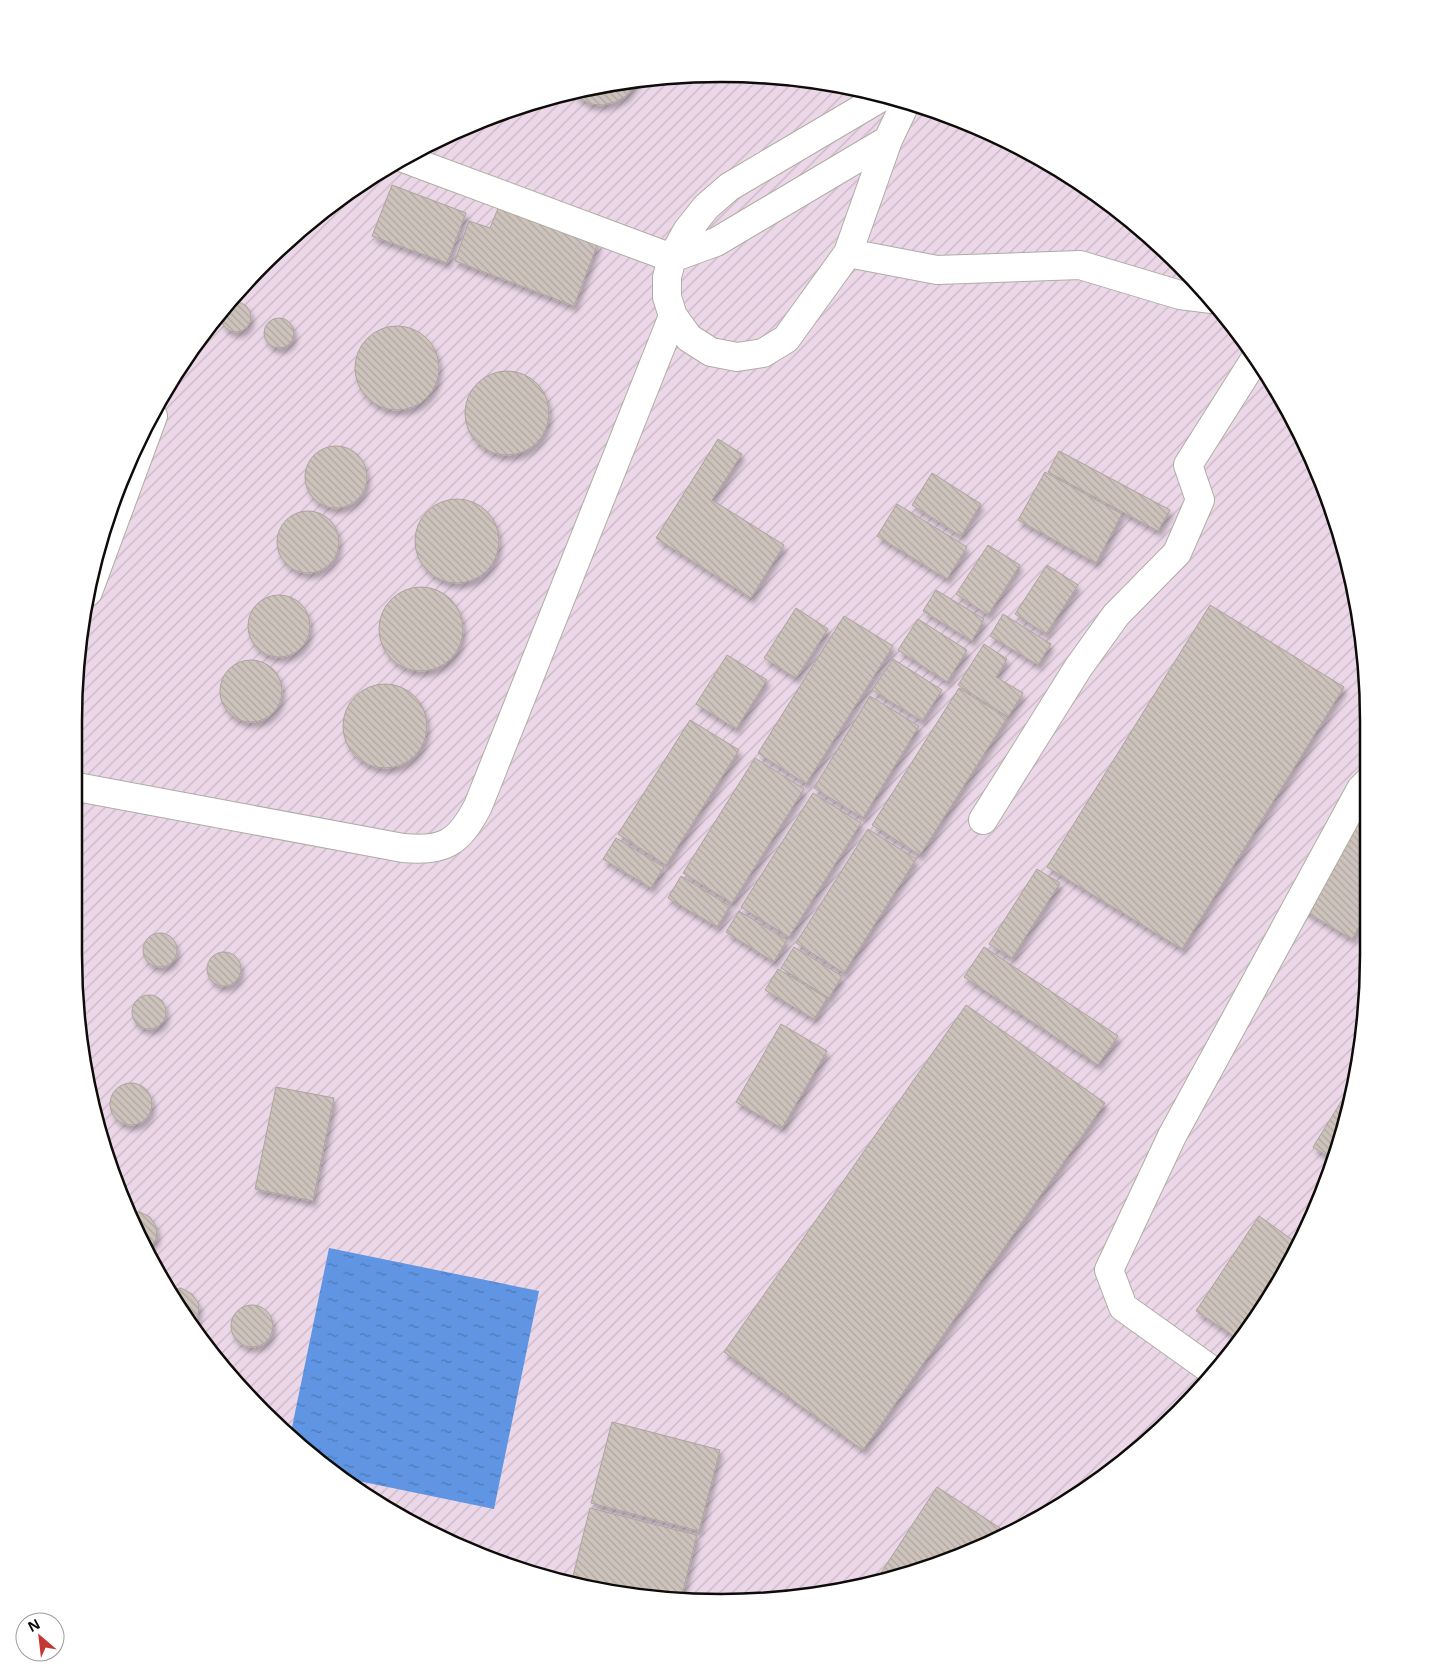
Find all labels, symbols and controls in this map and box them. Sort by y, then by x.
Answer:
north arrow [15,1612,65,1662]
text: N [24,1614,43,1636]

